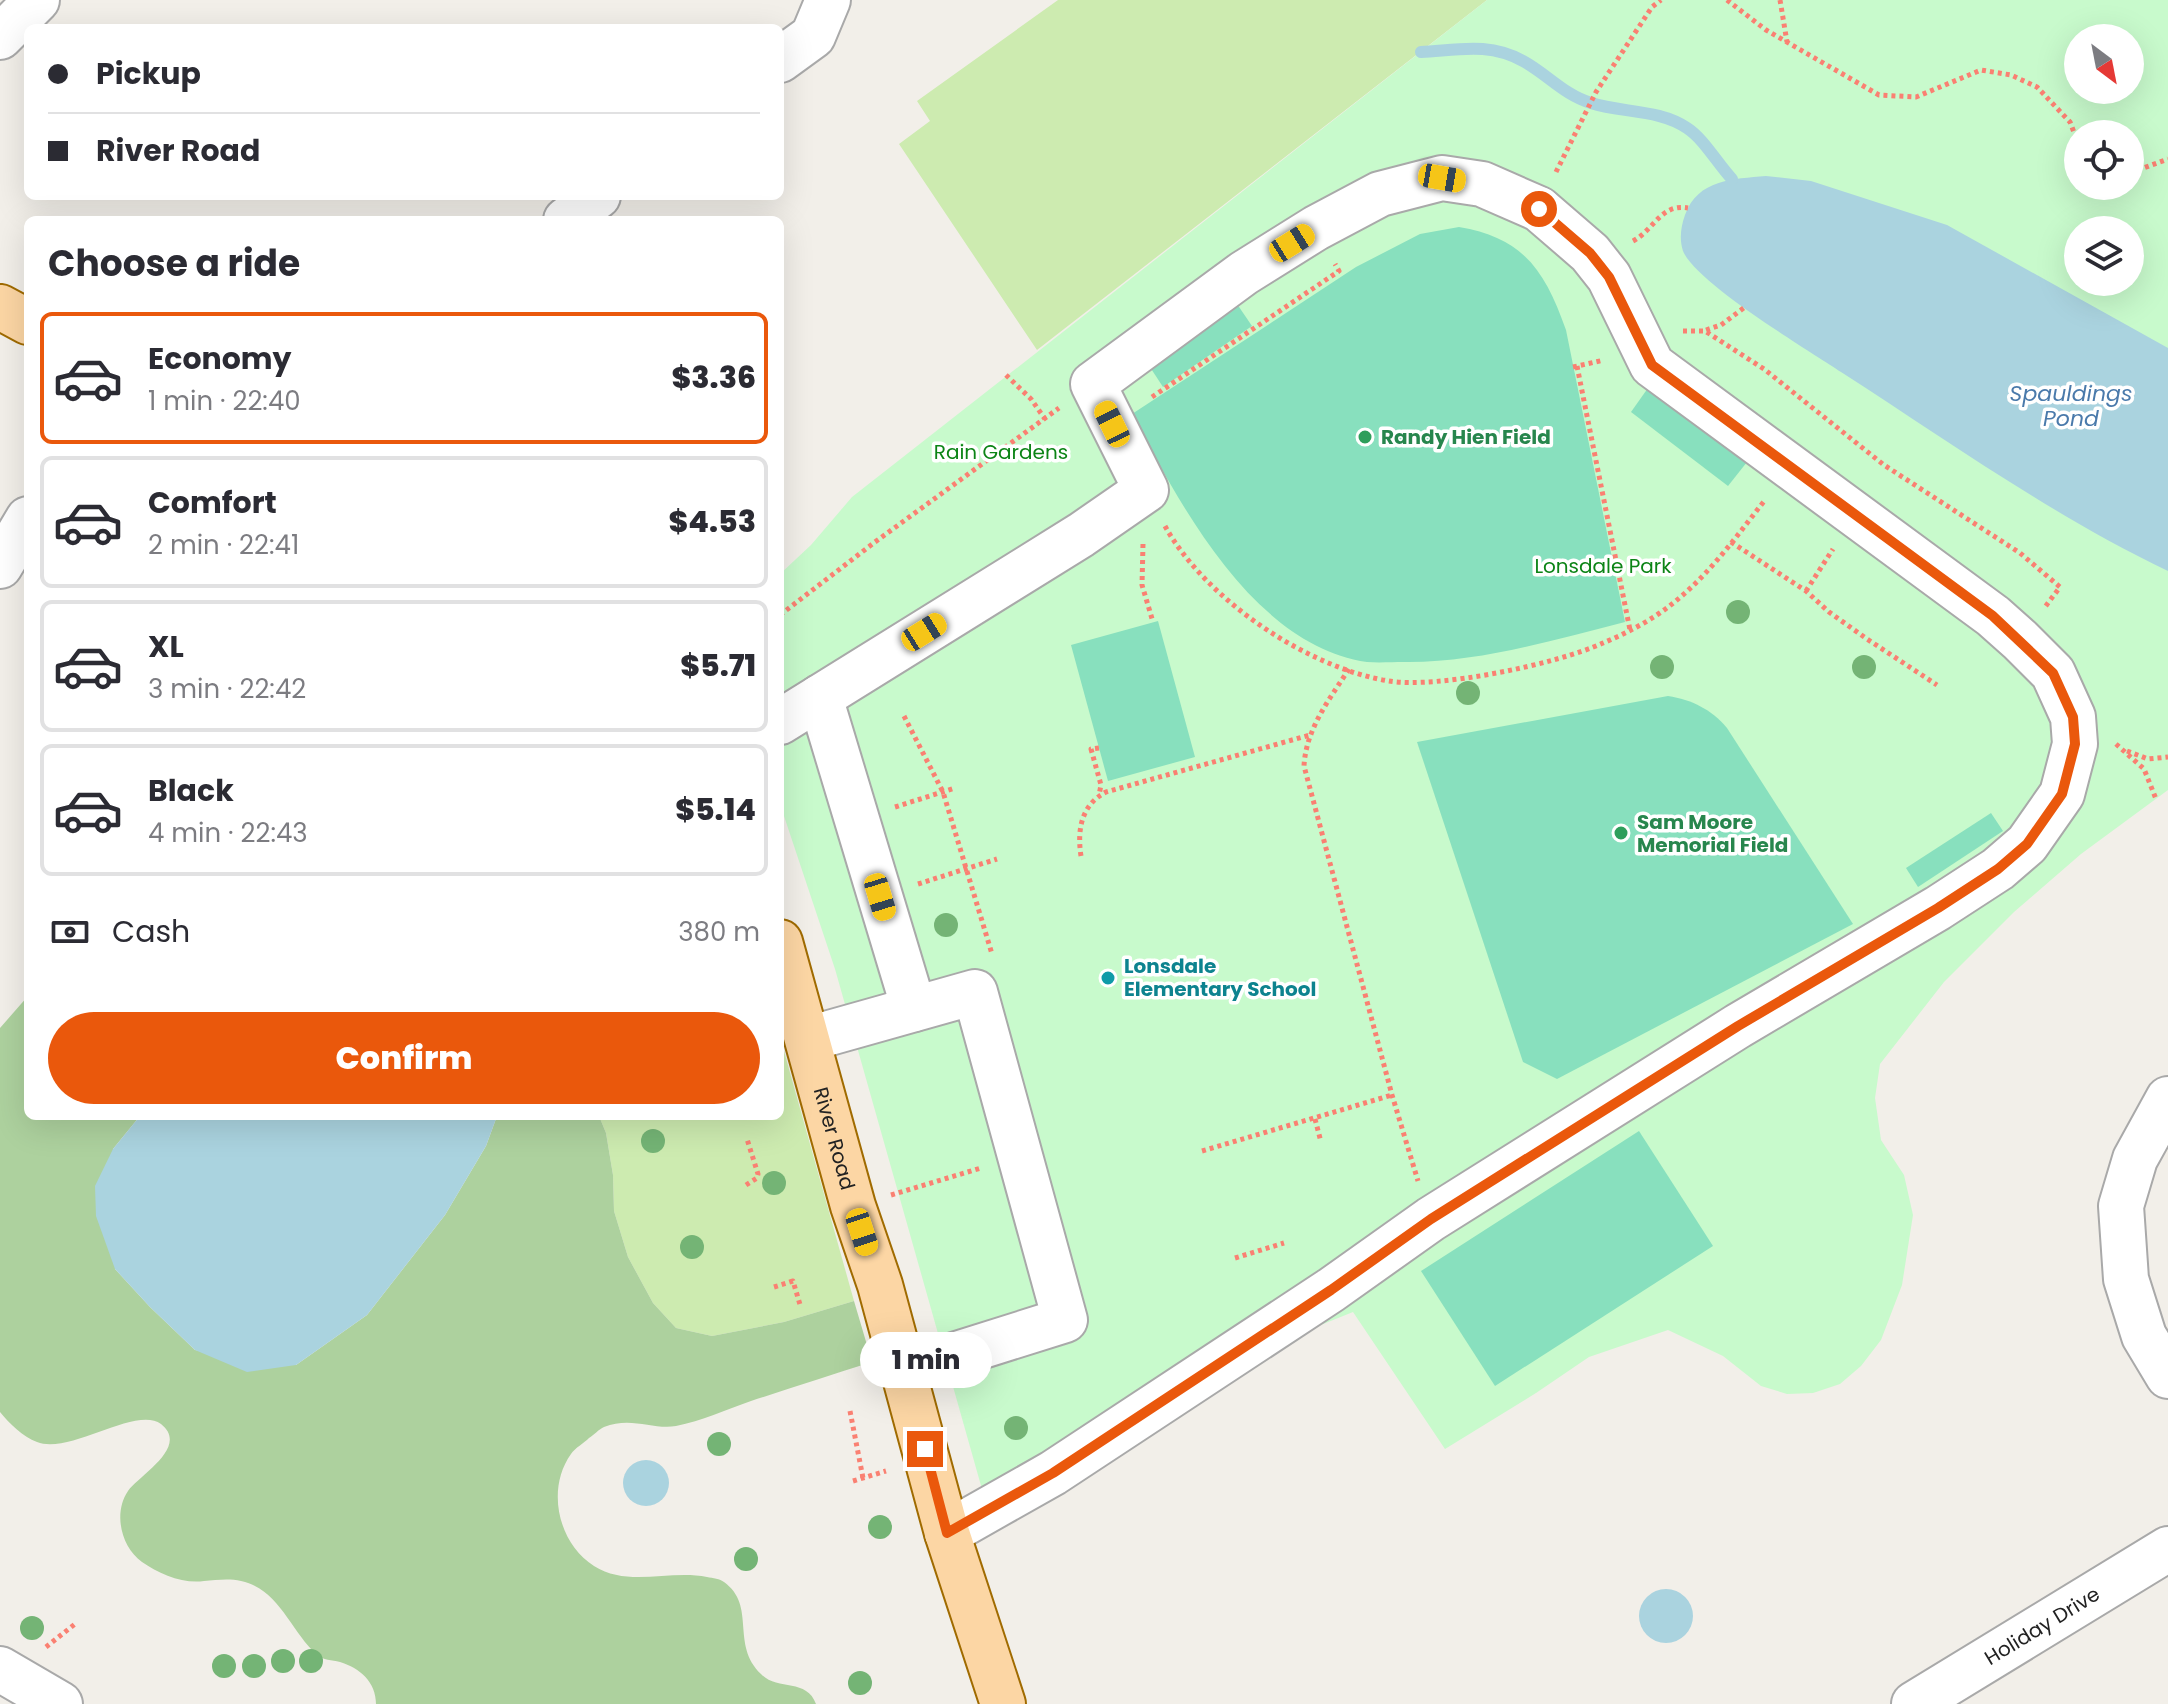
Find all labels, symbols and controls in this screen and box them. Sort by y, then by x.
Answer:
north arrow [2064,24,2144,104]
map controls [2064,24,2144,296]
text: Pickup [96,52,201,95]
button: locate [2064,120,2144,200]
text: River Road [96,129,260,172]
car [1416,162,1468,194]
route start [1521,191,1557,227]
button: layers [2064,216,2144,296]
car [1265,220,1319,266]
text: Choose a ride [48,238,300,289]
text: Economy [148,337,292,380]
icon: car [52,342,124,414]
text: $3.36 [671,356,756,399]
water label: Spauldings Pond [2010,378,2132,434]
text: 1 min · 22:40 [148,383,301,419]
car [1091,397,1133,451]
place label: Randy Hien Field [1381,423,1551,451]
marker: Randy Hien Field [1356,428,1374,446]
park label: Rain Gardens [934,438,1068,466]
text: Comfort [148,481,277,524]
icon: car [52,486,124,558]
text: $4.53 [668,500,756,543]
text: 2 min · 22:41 [148,527,299,563]
park label: Lonsdale Park [1534,552,1672,580]
car [897,609,951,655]
text: XL [148,625,184,668]
icon: car [52,630,124,702]
text: $5.71 [680,644,756,687]
text: 3 min · 22:42 [148,671,306,707]
text: Black [148,769,234,812]
icon: car [52,774,124,846]
text: $5.14 [675,788,756,831]
place label: Sam Moore Memorial Field [1637,808,1788,859]
text: 4 min · 22:43 [148,815,308,851]
marker: Sam Moore Memorial Field [1612,824,1630,842]
car [862,871,898,923]
icon: cash [48,910,92,954]
text: Cash [112,910,190,953]
text: 380 m [678,914,760,950]
place label: Lonsdale Elementary School [1124,952,1316,1003]
marker: Lonsdale Elementary School [1099,969,1117,987]
button: Confirm [48,1012,760,1104]
street label: River Road [807,1084,862,1193]
car [843,1205,881,1259]
callout: 1 min [859,1333,991,1389]
text: 1 min [892,1342,960,1378]
route end [907,1431,943,1467]
street label: Holiday Drive [1979,1580,2105,1672]

